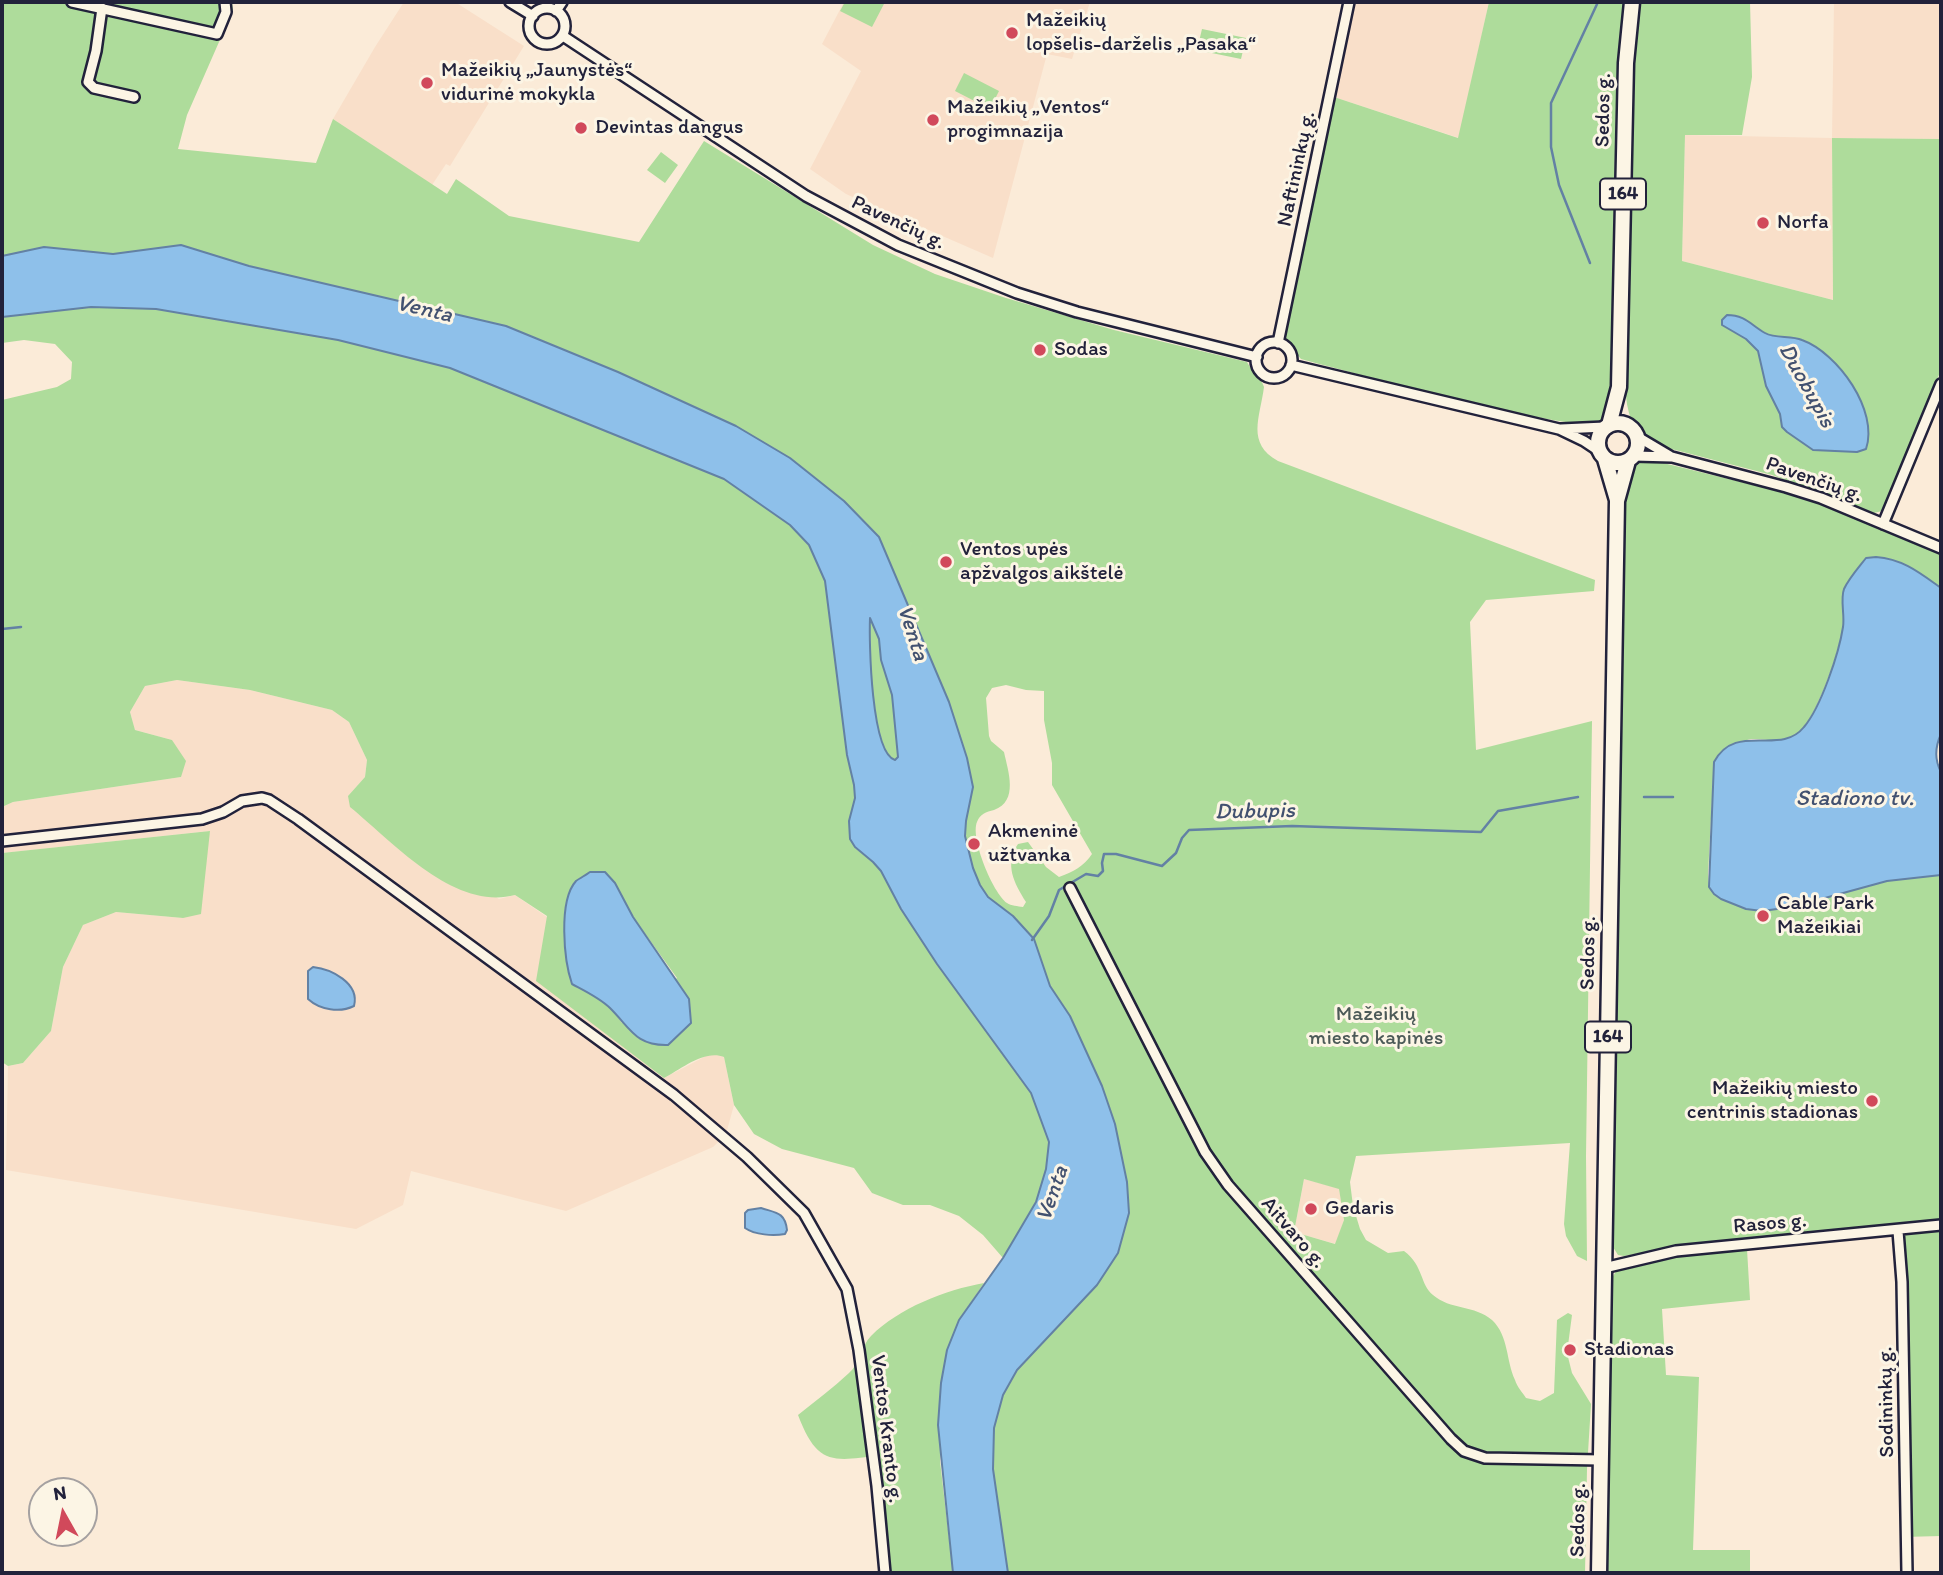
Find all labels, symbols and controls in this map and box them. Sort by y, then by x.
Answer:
place label: Mažeikių lopšelis-darželis „Pasaka“ [1026,8,1256,58]
marker: Mažeikių lopšelis-darželis „Pasaka“ [1004,25,1020,41]
place label: Mažeikių „Jaunystės“ vidurinė mokykla [441,58,632,108]
street label: Sedos g. [1591,73,1617,147]
marker: Mažeikių „Jaunystės“ vidurinė mokykla [419,75,435,91]
place label: Mažeikių „Ventos“ progimnazija [947,95,1109,145]
street label: Naftininkų g. [1272,109,1322,229]
marker: Mažeikių „Ventos“ progimnazija [925,112,941,128]
place label: Devintas dangus [595,115,743,141]
marker: Devintas dangus [573,120,589,136]
road number: 164 [1600,178,1646,210]
street label: Pavenčių g. [847,190,949,256]
place label: Norfa [1777,210,1829,236]
marker: Norfa [1755,215,1771,231]
water label: Venta [393,290,455,330]
place label: Sodas [1054,337,1108,363]
water label: Duobupis [1772,339,1840,433]
marker: Sodas [1032,342,1048,358]
street label: Pavenčių g. [1762,452,1866,508]
place label: Ventos upės apžvalgos aikštelė [960,537,1124,587]
marker: Ventos upės apžvalgos aikštelė [938,554,954,570]
water label: Venta [890,602,934,664]
water label: Stadiono tv. [1796,785,1914,813]
water label: Dubupis [1215,798,1295,826]
place label: Akmeninė užtvanka [988,819,1078,869]
marker: Akmeninė užtvanka [966,836,982,852]
place label: Cable Park Mažeikiai [1777,891,1874,941]
marker: Cable Park Mažeikiai [1755,908,1771,924]
street label: Sedos g. [1576,916,1602,990]
park label: Mažeikių miesto kapinės [1309,1002,1443,1052]
road number: 164 [1585,1021,1631,1052]
place label: Mažeikių miesto centrinis stadionas [1687,1076,1858,1126]
marker: Mažeikių miesto centrinis stadionas [1864,1093,1880,1109]
water label: Venta [1031,1163,1075,1225]
street label: Aitvaro g. [1255,1192,1331,1274]
place label: Gedaris [1325,1196,1394,1222]
marker: Gedaris [1303,1201,1319,1217]
street label: Rasos g. [1732,1208,1808,1240]
place label: Stadionas [1584,1337,1674,1363]
marker: Stadionas [1562,1342,1578,1358]
street label: Sodininkų g. [1873,1346,1901,1458]
street label: Ventos Kranto g. [864,1354,908,1504]
north arrow [28,1477,98,1547]
text: N [52,1480,68,1505]
street label: Sedos g. [1566,1483,1592,1557]

